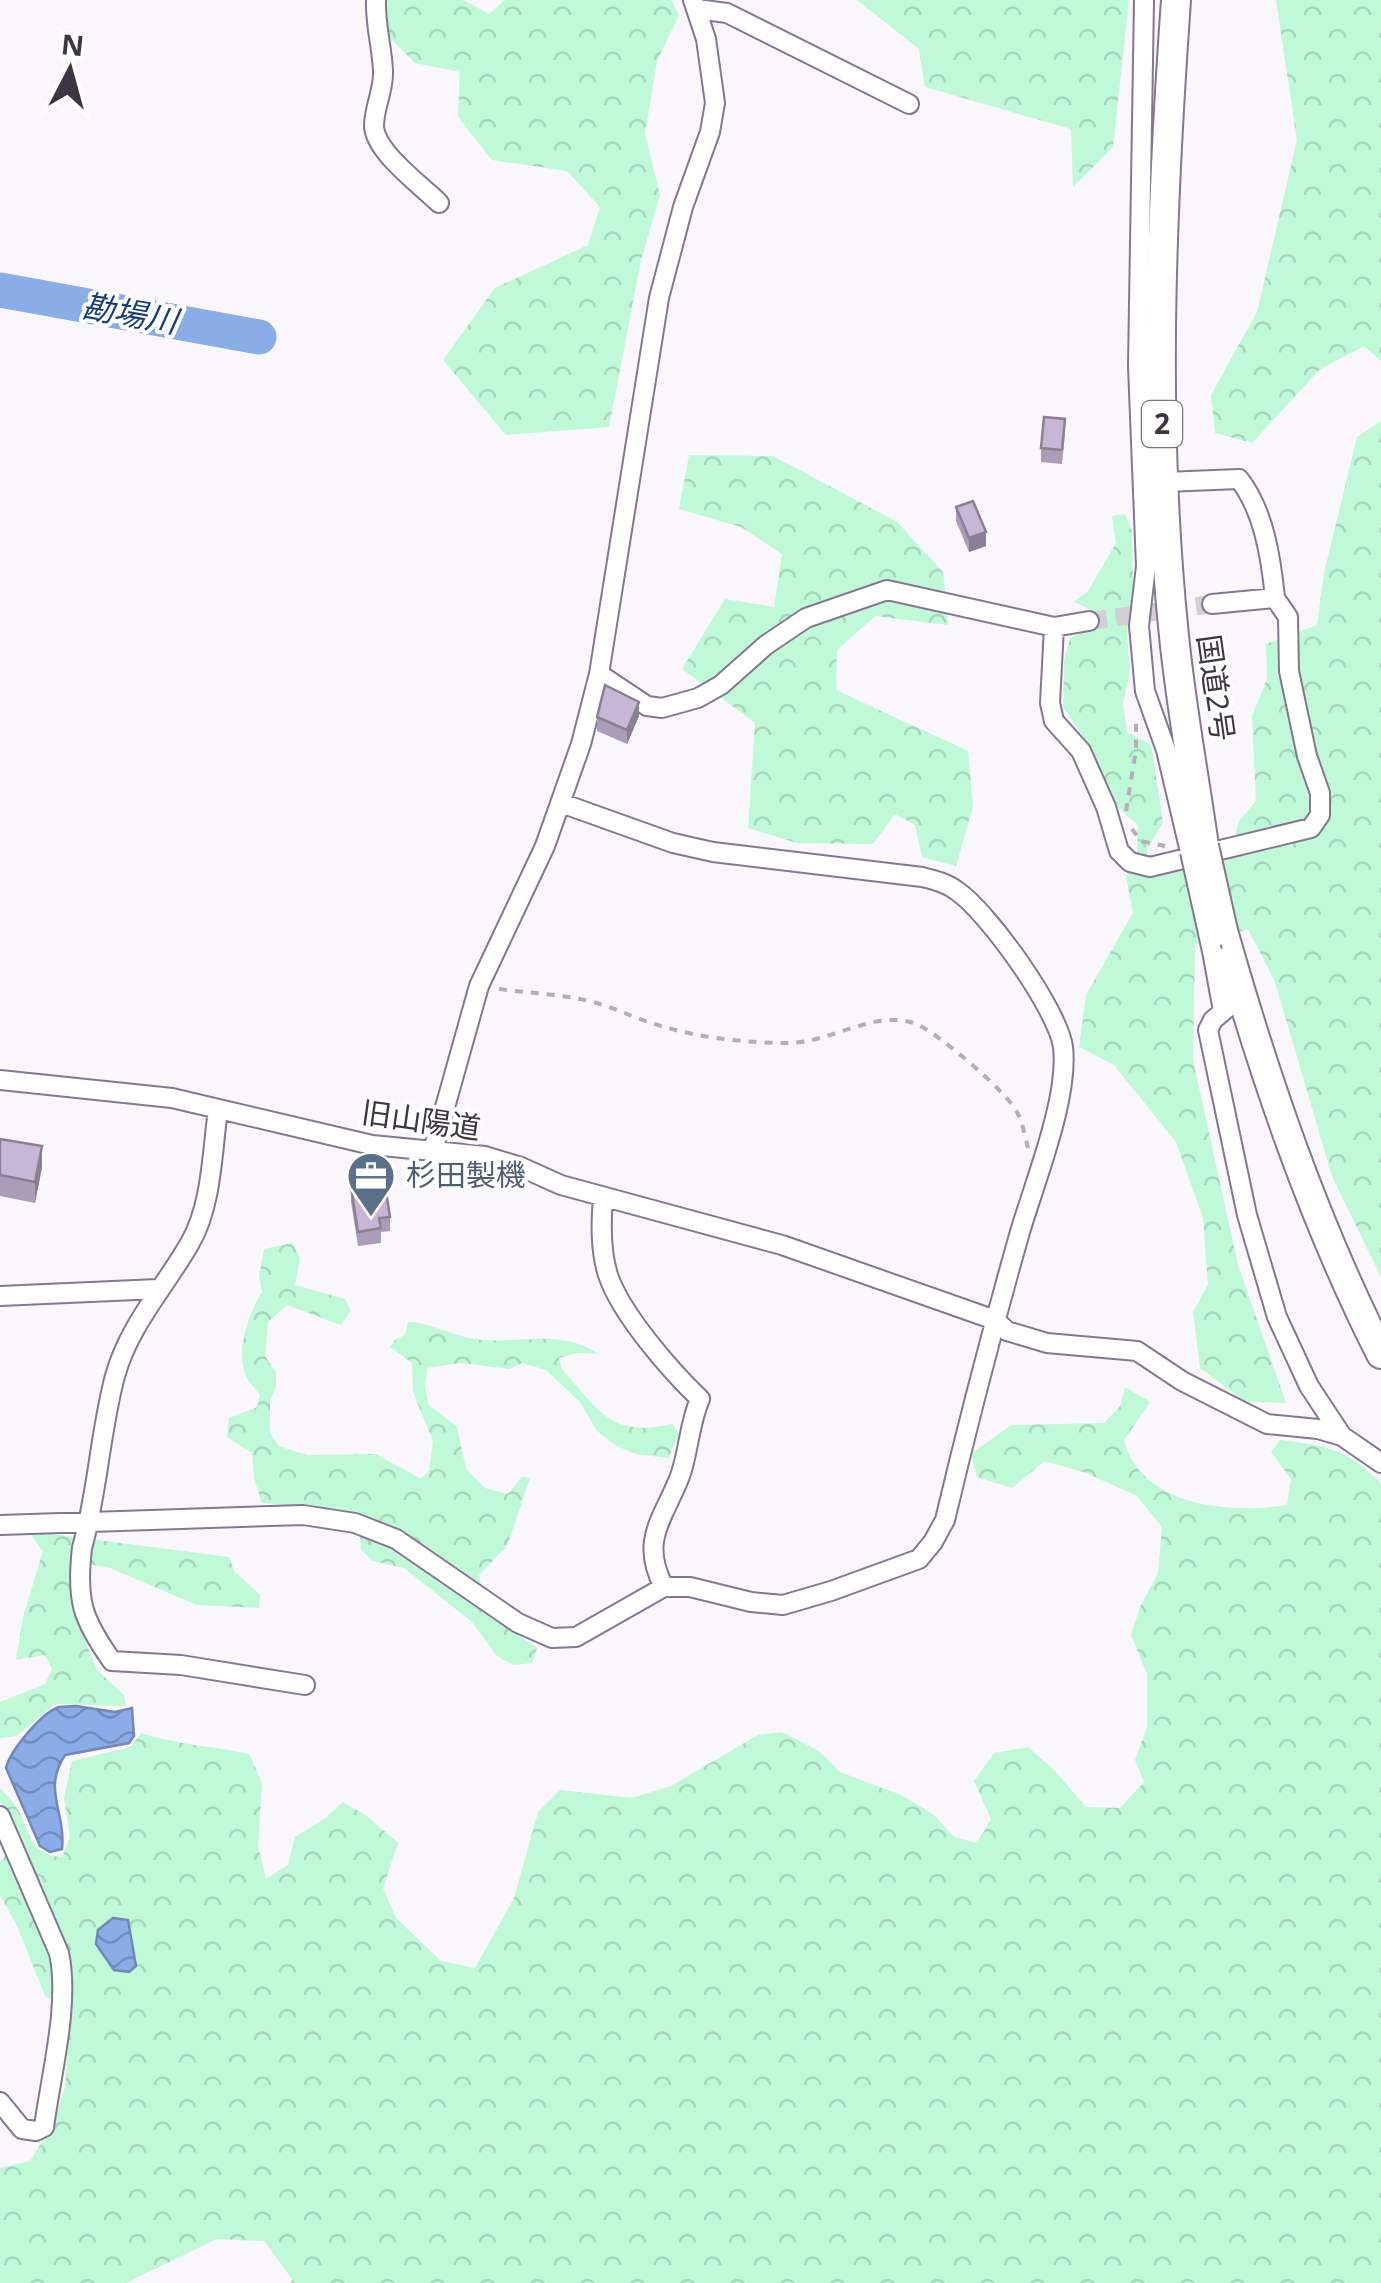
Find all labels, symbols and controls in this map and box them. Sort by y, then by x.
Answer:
north arrow [20,20,120,120]
text: N [59,24,86,64]
water label: 勘場川 [79,283,184,343]
road number: 2 [1142,401,1182,447]
street label: 国道2号 [1189,632,1244,744]
street label: 旧山陽道 [359,1091,483,1148]
office icon: 杉田製機 [345,1150,397,1218]
place label: 杉田製機 [406,1154,526,1195]

